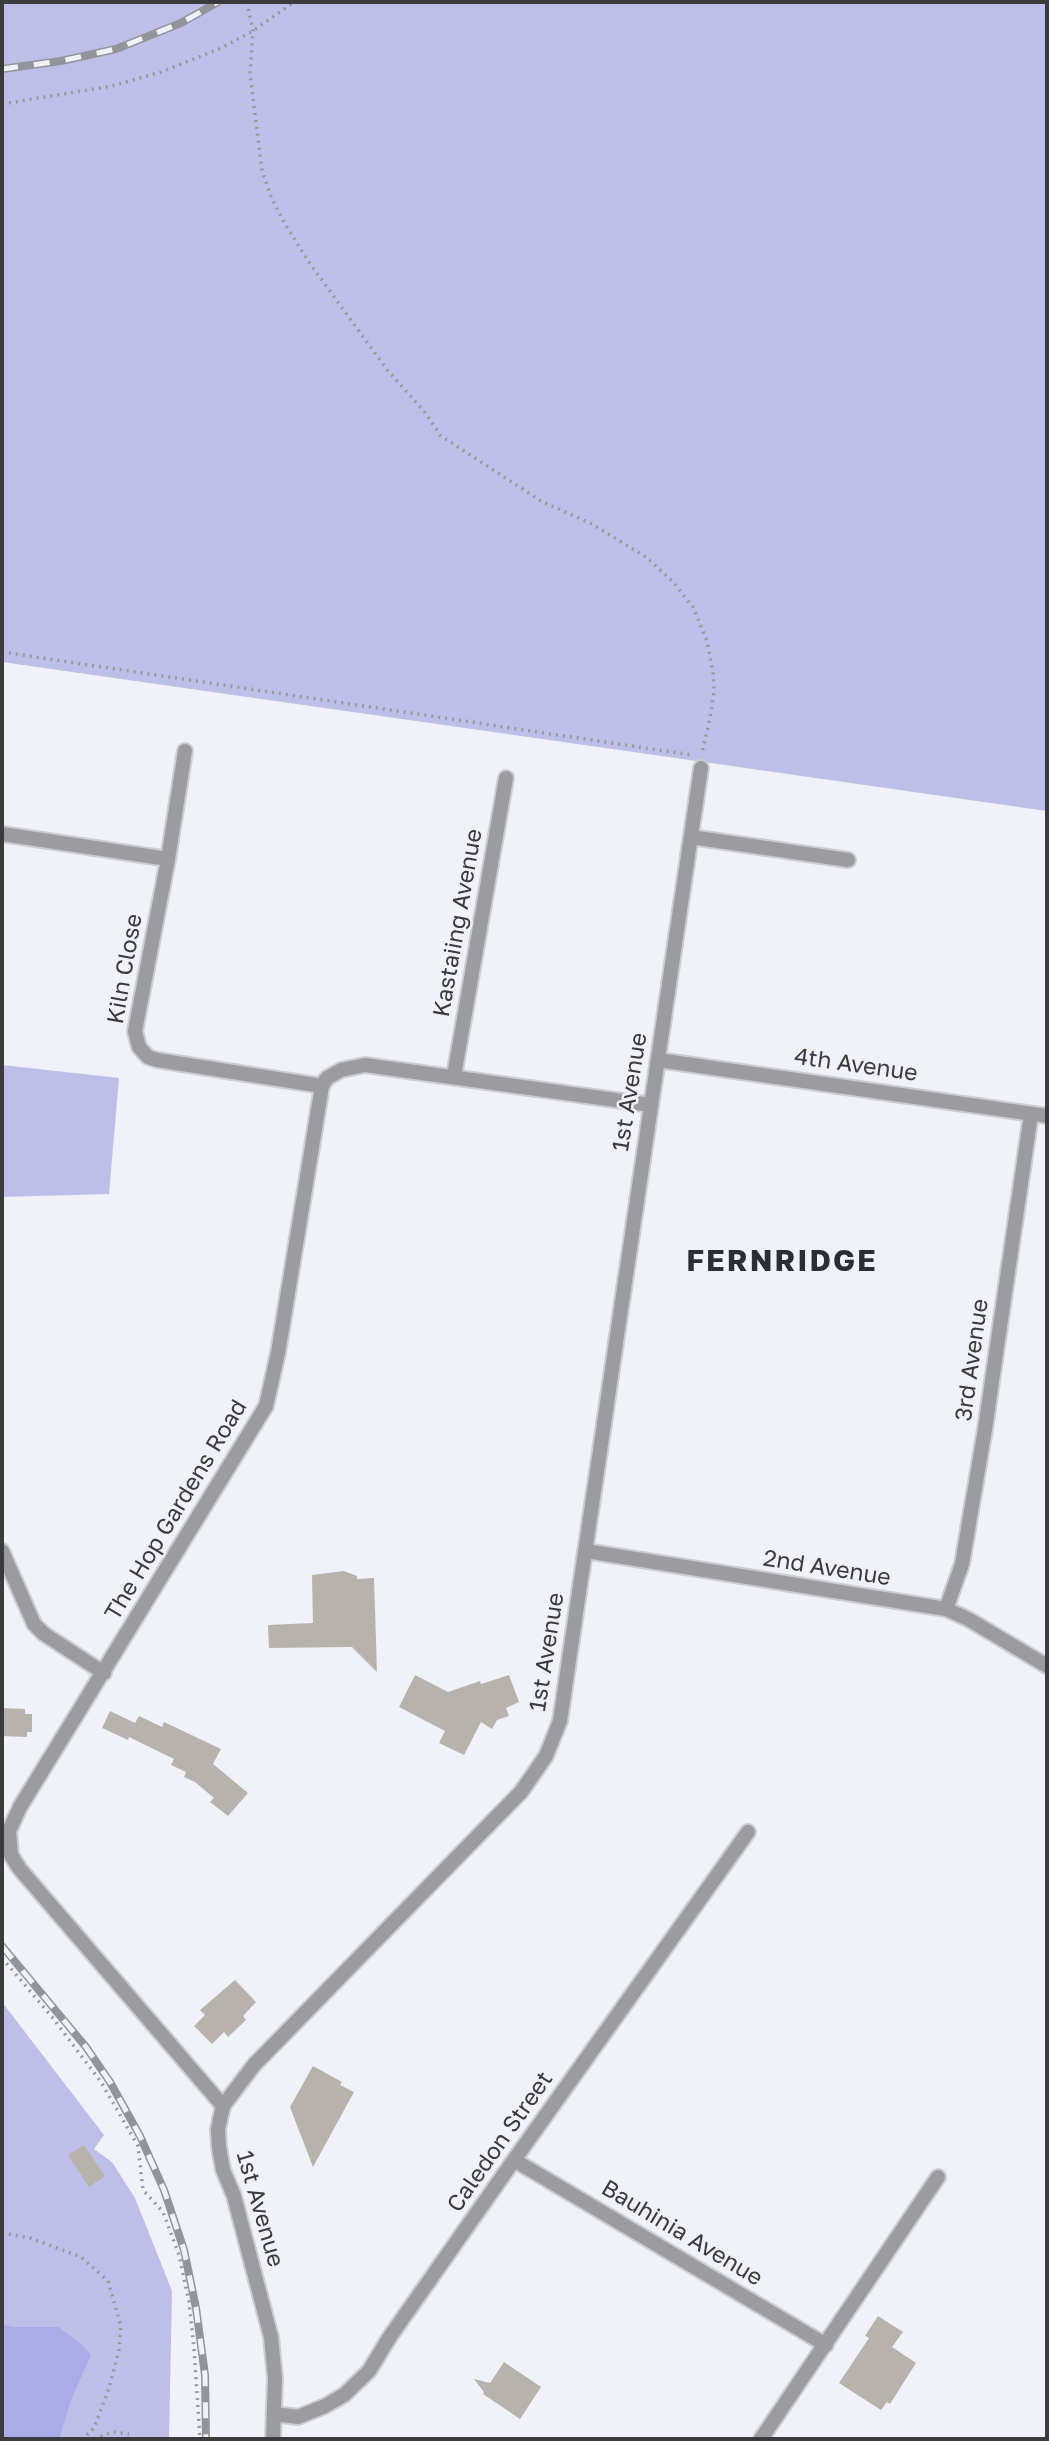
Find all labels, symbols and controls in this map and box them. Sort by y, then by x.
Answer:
street label: Kastaiing Avenue [428,827,488,1019]
street label: Kiln Close [102,912,148,1026]
street label: 1st Avenue [607,1031,653,1153]
street label: 4th Avenue [793,1043,919,1087]
district label: FERNRIDGE [687,1243,877,1279]
street label: 3rd Avenue [950,1297,994,1423]
street label: The Hop Gardens Road [99,1395,253,1625]
street label: 2nd Avenue [761,1544,893,1592]
street label: 1st Avenue [524,1591,570,1713]
street label: Caledon Street [441,2066,559,2218]
street label: 1st Avenue [230,2148,290,2270]
street label: Bauhinia Avenue [597,2174,767,2292]

